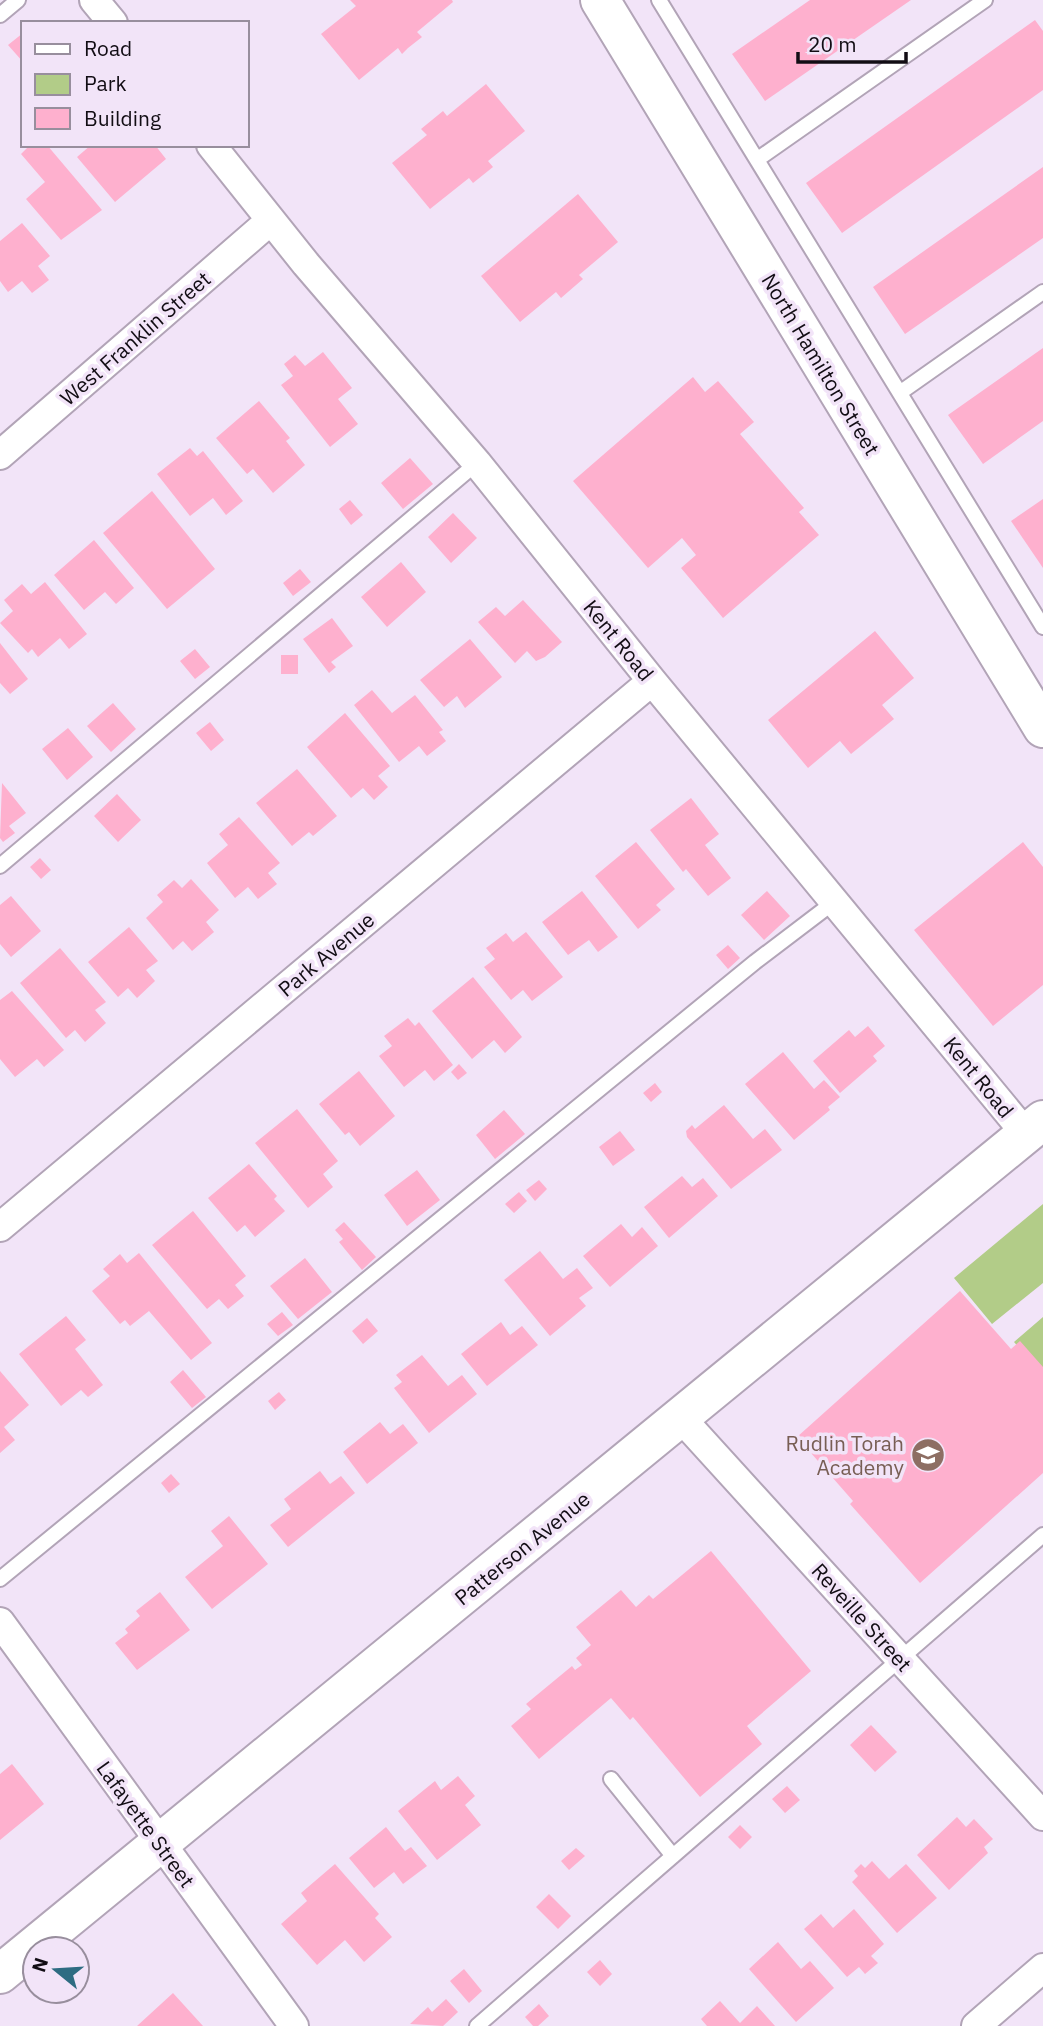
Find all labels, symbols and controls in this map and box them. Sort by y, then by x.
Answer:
legend [21,21,248,147]
scale bar [798,21,906,65]
text: 20 m [808,30,857,58]
text: Road [84,34,132,62]
text: Park [84,69,127,97]
text: Building [84,104,161,132]
street label: West Franklin Street [54,265,216,411]
street label: North Hamilton Street [756,268,886,460]
street label: Kent Road [578,594,660,686]
street label: Park Avenue [272,905,380,1003]
street label: Kent Road [938,1031,1020,1123]
place label: Rudlin Torah Academy [785,1429,905,1481]
school or university icon: Rudlin Torah Academy [909,1436,947,1474]
street label: Patterson Avenue [449,1485,595,1611]
street label: Reveille Street [806,1557,918,1677]
street label: Lafayette Street [91,1755,201,1893]
north arrow [21,1935,91,2005]
text: N [26,1954,53,1975]

